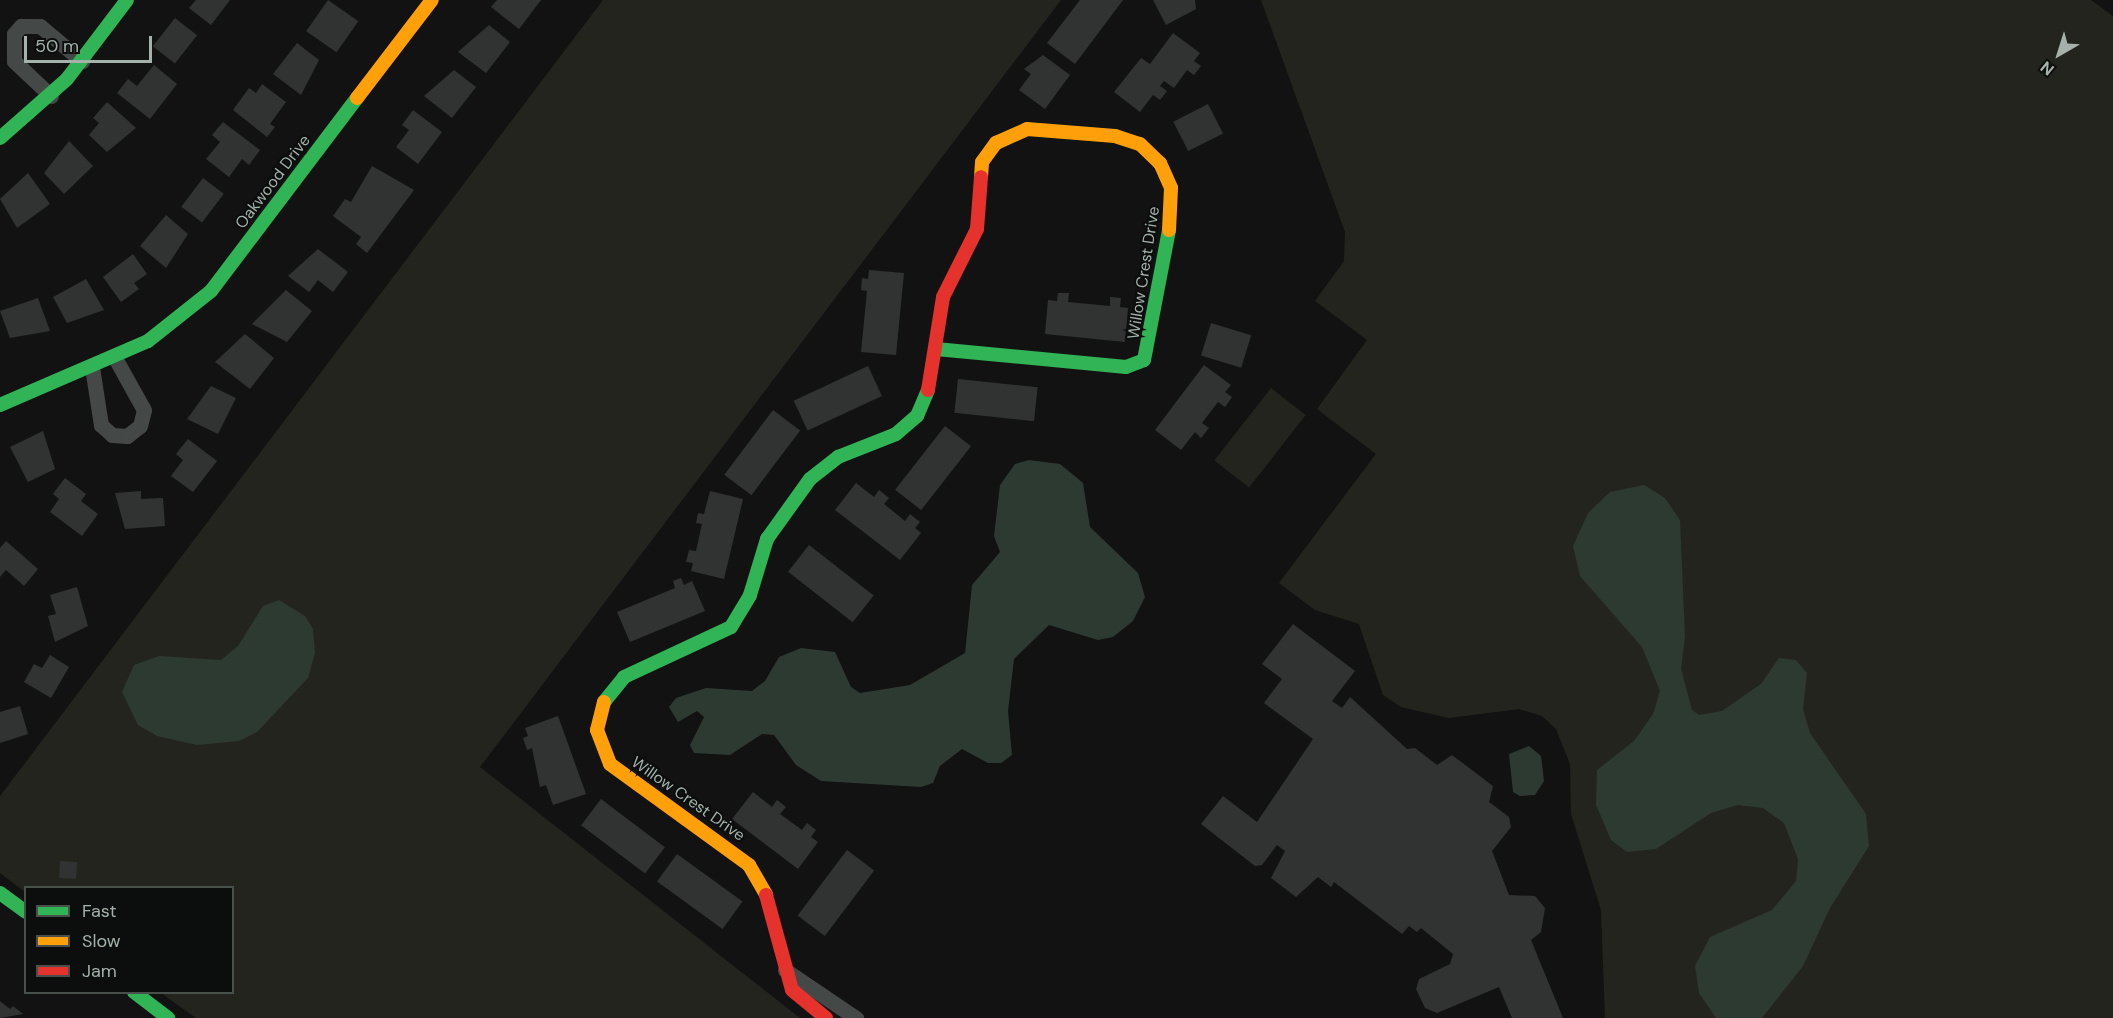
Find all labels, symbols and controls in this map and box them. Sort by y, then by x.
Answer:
scale bar [27,24,154,62]
north arrow [2029,24,2089,84]
text: 50 m [35,34,79,58]
text: N [2036,57,2059,80]
street label: Oakwood Drive [232,131,314,233]
street label: Willow Crest Drive [1124,205,1164,341]
street label: Willow Crest Drive [627,753,749,845]
legend [24,886,234,994]
text: Fast [82,899,117,923]
text: Slow [82,929,121,953]
text: Jam [82,959,117,983]

